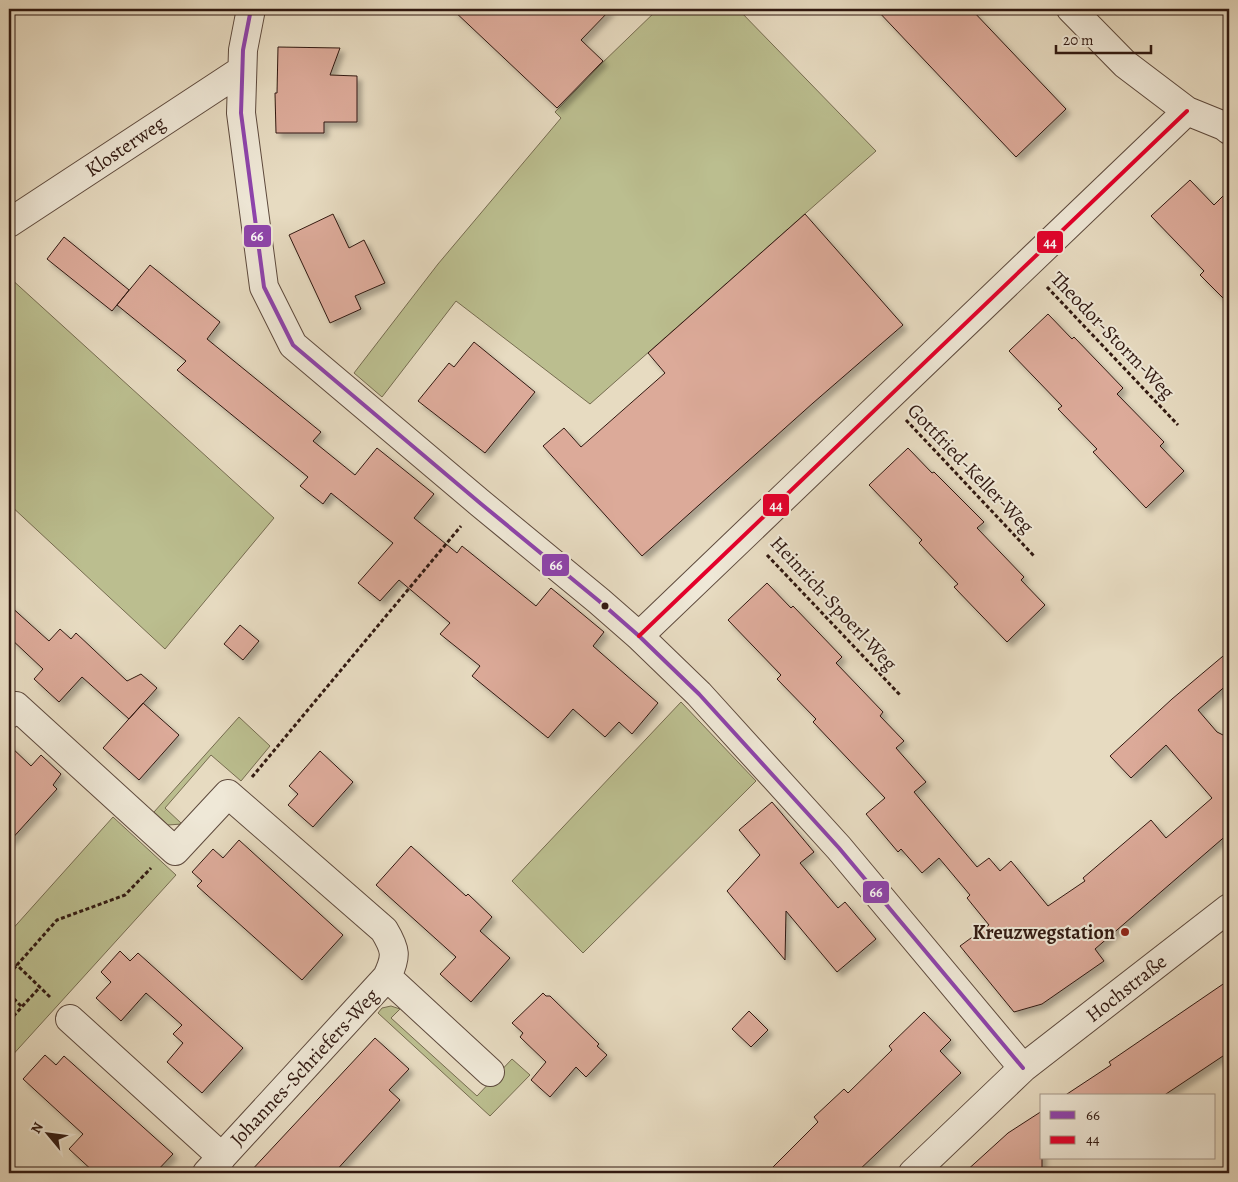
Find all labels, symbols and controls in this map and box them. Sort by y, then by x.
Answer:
scale bar [1056,22,1150,54]
text: 20 m [1063,30,1094,50]
street label: Klosterweg [80,110,171,183]
line badge: 66 [243,224,272,248]
text: 66 [250,227,264,246]
line badge: 44 [1036,230,1064,254]
text: 44 [1043,233,1057,252]
street label: Theodor-Storm-Weg [1045,266,1181,405]
street label: Gottfried-Keller-Weg [901,397,1040,539]
line badge: 44 [762,493,790,517]
text: 44 [769,496,783,515]
street label: Heinrich-Spoerl-Weg [764,530,903,676]
line badge: 66 [541,553,570,577]
text: 66 [549,556,563,575]
unlabelled marker [600,601,610,611]
line badge: 66 [862,880,890,904]
text: 66 [869,883,883,902]
place label: Kreuzwegstation [972,919,1115,946]
marker: Kreuzwegstation [1119,926,1131,938]
street label: Hochstraße [1080,948,1172,1029]
street label: Johannes-Schriefers-Weg [224,983,385,1152]
legend [1040,1094,1216,1160]
text: 66 [1086,1105,1100,1125]
north arrow [22,1110,72,1160]
text: N [26,1119,48,1137]
text: 44 [1086,1129,1100,1149]

